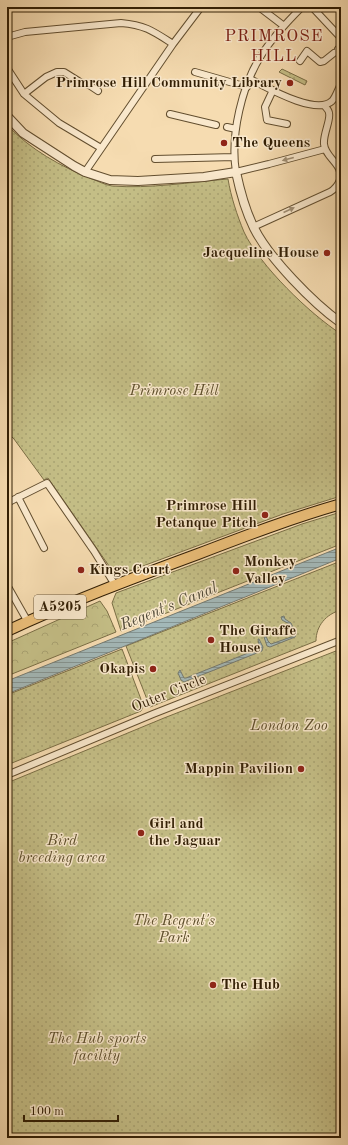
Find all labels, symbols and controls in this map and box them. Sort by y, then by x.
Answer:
district label: PRIMROSE HILL [224,28,324,65]
place label: Primrose Hill Community Library [56,76,282,91]
marker: Primrose Hill Community Library [285,78,295,88]
place label: The Queens [232,136,310,151]
marker: The Queens [219,138,229,148]
one-way arrow [281,156,293,162]
one-way arrow [283,207,294,213]
place label: Jacqueline House [203,246,319,261]
marker: Jacqueline House [322,248,332,258]
park label: Primrose Hill [128,384,219,399]
place label: Primrose Hill Petanque Pitch [156,499,257,531]
marker: Primrose Hill Petanque Pitch [260,510,270,520]
place label: Monkey Valley [244,555,297,587]
place label: Kings Court [89,563,171,578]
marker: Kings Court [76,565,86,575]
marker: Monkey Valley [231,566,241,576]
water label: Regent's Canal [117,580,220,634]
road number: A5205 [34,595,86,619]
place label: The Giraffe House [219,624,296,656]
marker: The Giraffe House [206,635,216,645]
place label: Okapis [99,662,145,677]
marker: Okapis [148,664,158,674]
street label: Outer Circle [130,672,208,716]
park label: London Zoo [249,719,328,734]
place label: Mappin Pavilion [185,762,293,777]
marker: Mappin Pavilion [296,764,306,774]
place label: Girl and the Jaguar [149,817,221,849]
marker: Girl and the Jaguar [136,828,146,838]
park label: Bird breeding area [18,834,106,866]
park label: The Regent's Park [133,914,215,946]
place label: The Hub [221,978,280,993]
marker: The Hub [208,980,218,990]
park label: The Hub sports facility [47,1032,147,1064]
scale bar [24,1097,118,1123]
text: 100 m [30,1106,64,1118]

